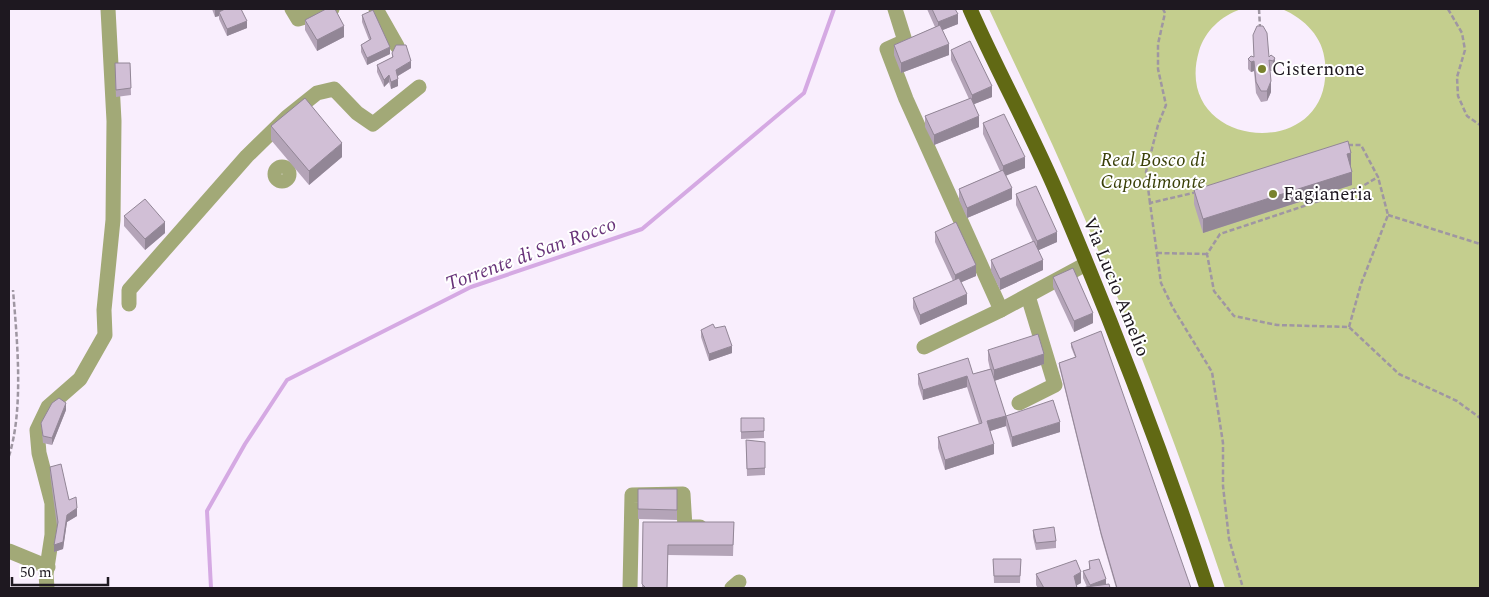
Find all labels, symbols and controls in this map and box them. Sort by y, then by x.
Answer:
place label: Cisternone [1272,55,1365,84]
marker: Cisternone [1256,63,1268,75]
park label: Real Bosco di Capodimonte [1100,146,1206,197]
place label: Fagianeria [1283,180,1373,209]
marker: Fagianeria [1267,188,1279,200]
water label: Torrente di San Rocco [441,209,621,299]
street label: Via Lucio Amelio [1075,213,1157,361]
scale bar [12,554,109,586]
text: 50 m [20,561,52,584]

